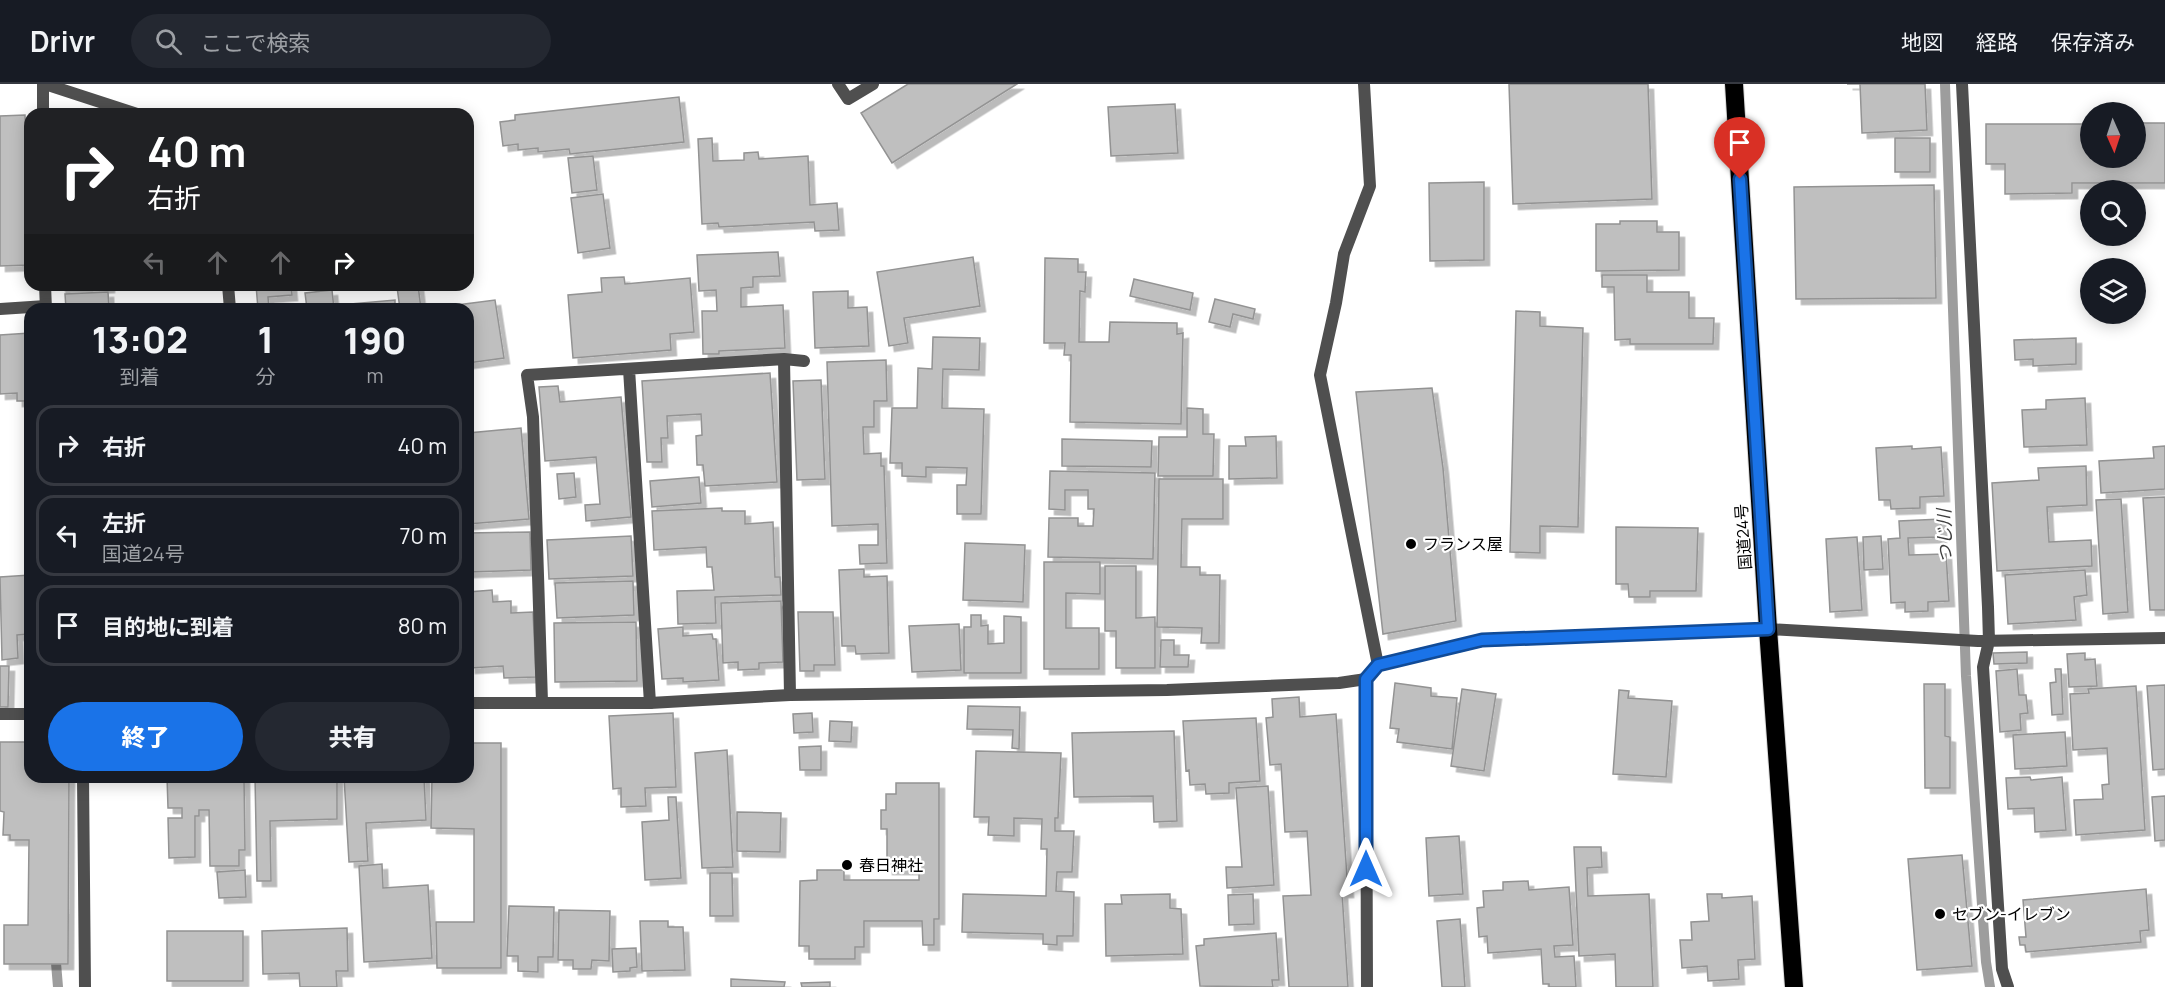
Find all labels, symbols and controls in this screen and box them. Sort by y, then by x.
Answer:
search box [131,14,551,68]
text: Drivr [30,22,95,60]
icon: search [152,25,185,58]
text: ここで検索 [200,28,310,58]
text: 地図 [1901,28,1943,56]
text: 経路 [1976,28,2018,56]
text: 保存済み [2051,28,2135,56]
north arrow [2080,102,2146,168]
map controls [2080,102,2146,324]
pin [1714,117,1765,179]
text: 40 m [147,122,246,180]
icon: arrive [1723,126,1756,159]
icon: right [48,132,126,210]
text: 右折 [147,179,201,216]
button: search [2080,180,2146,246]
icon: left [138,246,171,279]
icon: ahead [201,246,234,279]
icon: ahead [264,246,297,279]
icon: right [327,246,360,279]
button: layers [2080,258,2146,324]
text: 13:02 [92,315,188,364]
text: 1 [258,315,274,364]
text: 190 [343,316,406,365]
text: m [366,362,383,389]
text: 到着 [120,363,160,390]
text: 分 [256,363,276,390]
icon: right [51,429,84,462]
text: 40 m [398,431,447,461]
text: 右折 [102,432,146,462]
street label: 国道24号 [1730,503,1756,571]
water label: つじ川 [1931,507,1957,563]
text: 左折 [102,508,146,538]
icon: left [51,519,84,552]
text: 70 m [399,521,447,551]
place label: フランス屋 [1423,533,1503,555]
marker: フランス屋 [1404,537,1418,551]
text: 国道24号 [102,540,185,567]
icon: arrive [51,609,84,642]
text: 80 m [398,611,447,641]
text: 目的地に到着 [102,612,234,642]
button: 終了 [48,702,243,771]
button: 共有 [255,702,450,771]
position arrow [1334,837,1398,901]
place label: 春日神社 [859,854,923,876]
marker: 春日神社 [840,858,854,872]
place label: セブン-イレブン [1952,903,2071,925]
marker: セブン-イレブン [1933,907,1947,921]

